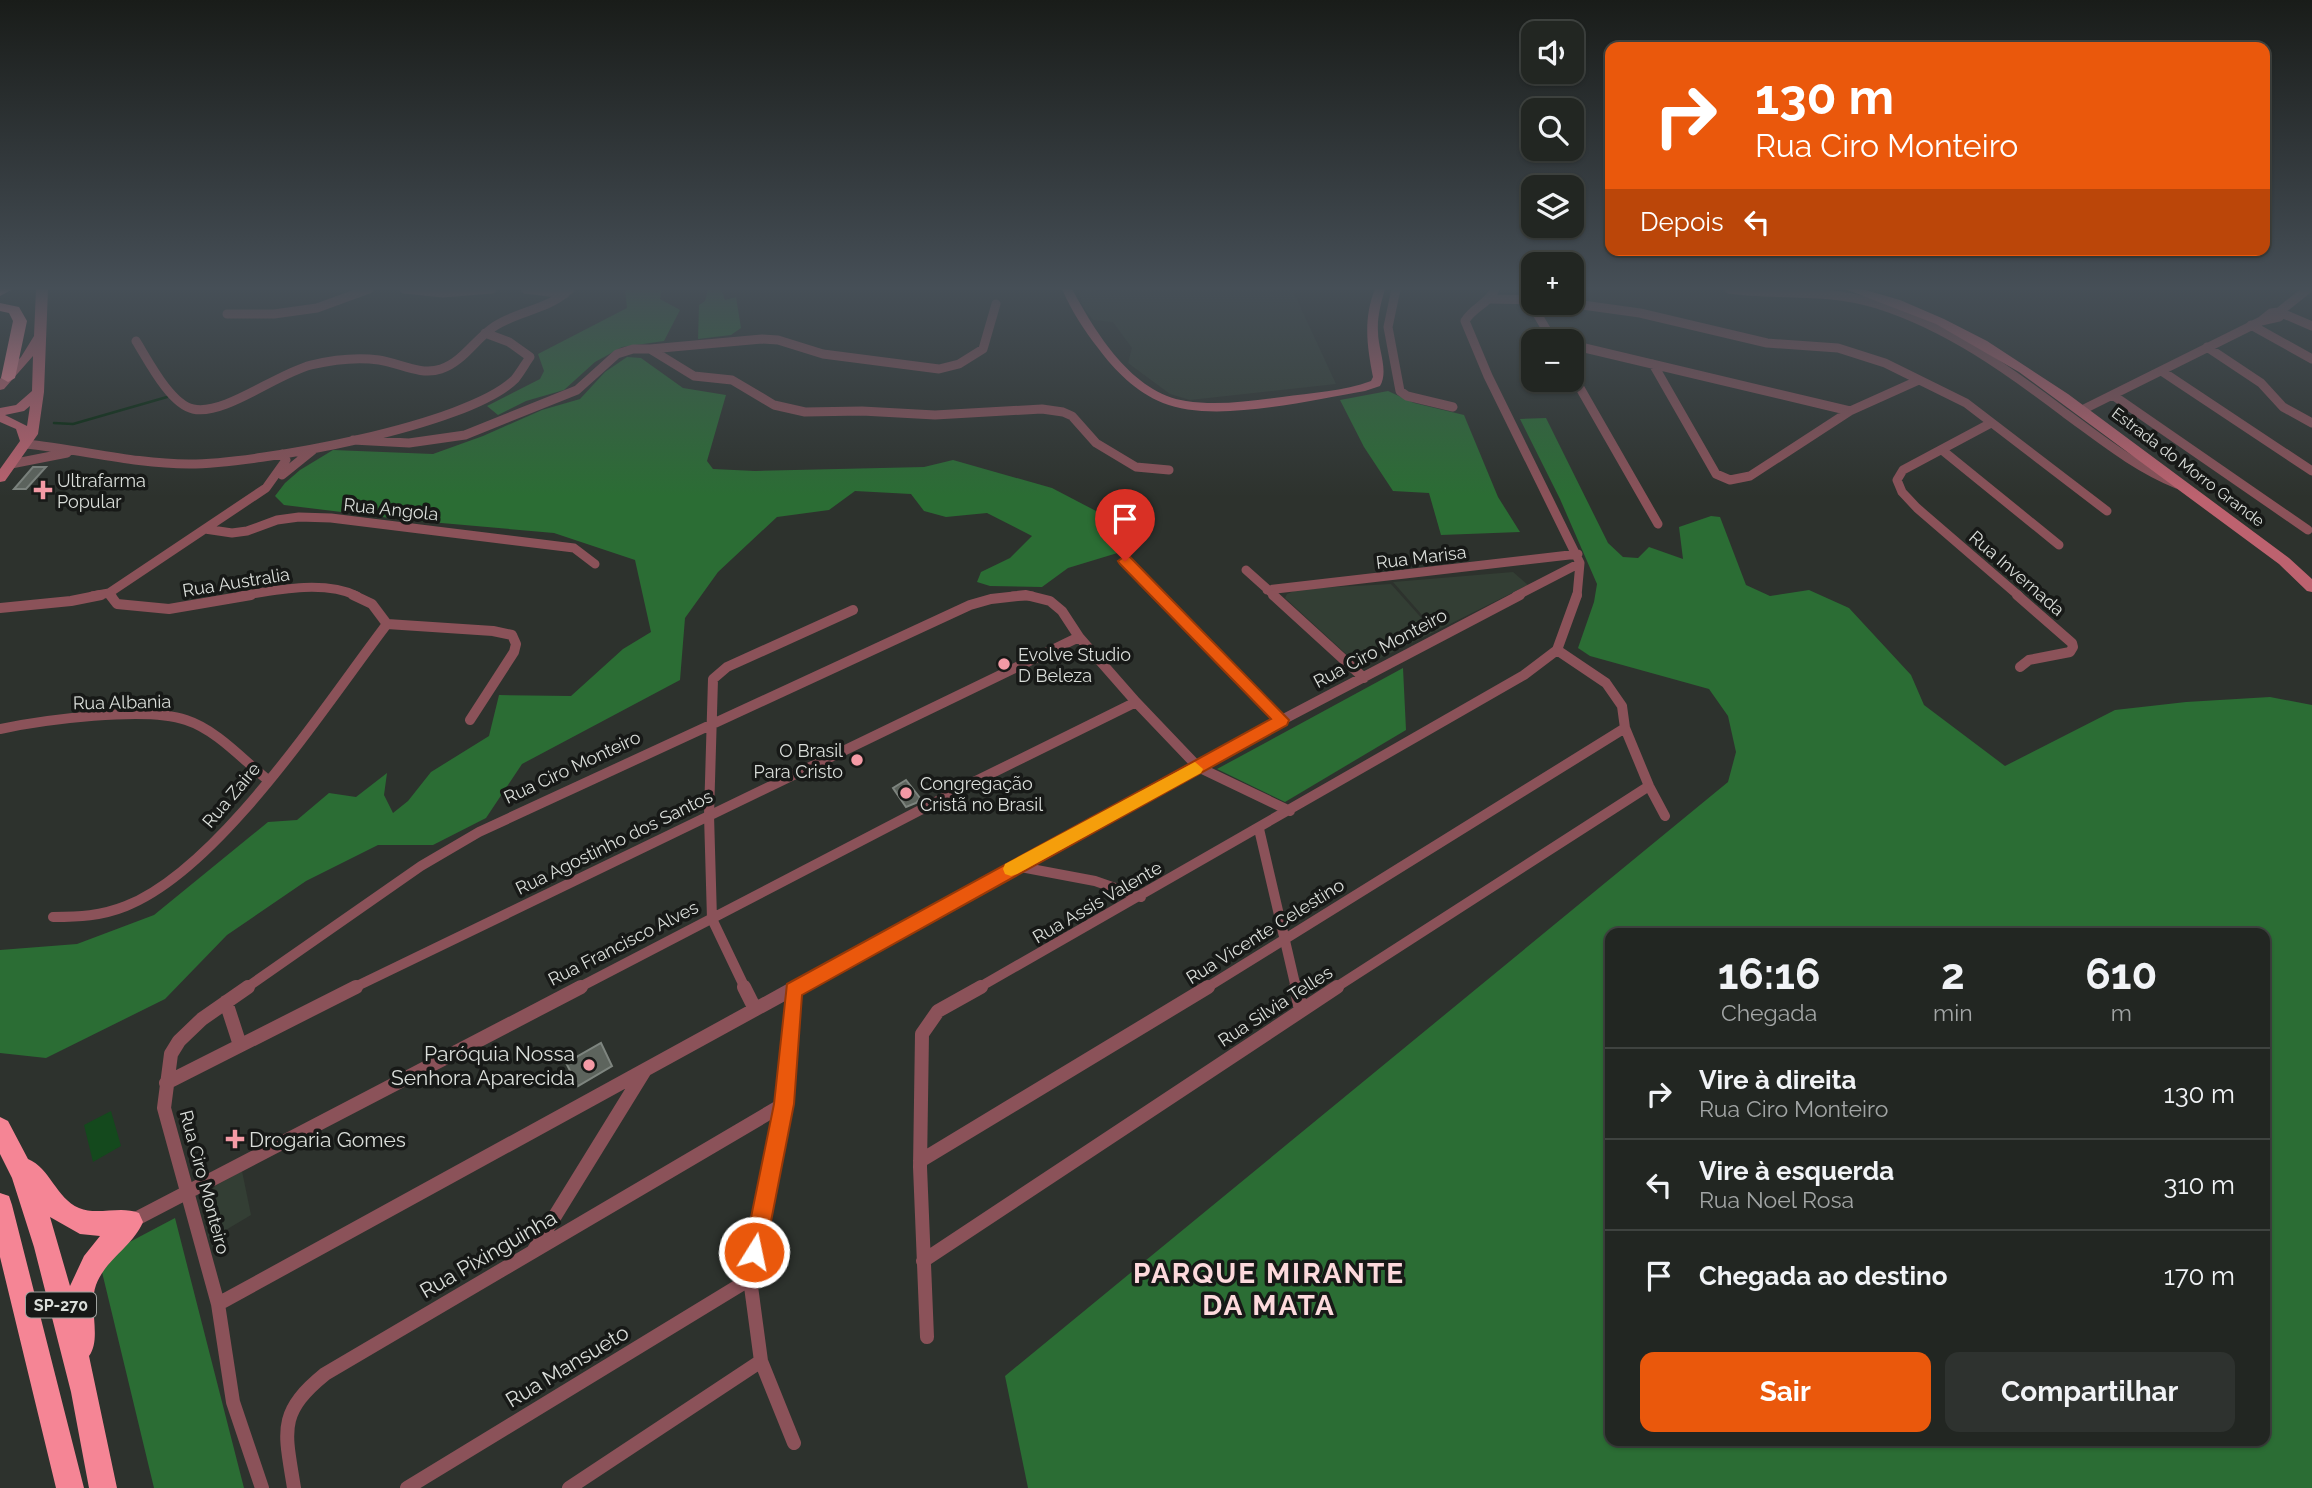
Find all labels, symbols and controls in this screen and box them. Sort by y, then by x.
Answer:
map controls [1521,21,1584,392]
button: sound [1521,21,1584,84]
text: 130 m [1755,68,1894,125]
icon: right [1640,70,1731,161]
button: search [1521,98,1584,161]
text: Rua Ciro Monteiro [1755,127,2018,164]
button: layers [1521,175,1584,238]
icon: left [1738,203,1776,241]
text: Depois [1640,207,1724,237]
button: + [1521,252,1584,315]
button: − [1521,329,1584,392]
street label: Estrada do Morro Grande [2108,403,2268,531]
place label: Ultrafarma Popular [57,470,146,512]
marker: Ultrafarma Popular [35,482,51,498]
pin [1095,489,1155,561]
street label: Rua Angola [342,494,440,524]
icon: arrive [1106,500,1144,538]
street label: Rua Invernada [1965,526,2069,620]
street label: Rua Marisa [1375,541,1467,573]
street label: Rua Australia [181,563,291,601]
street label: Rua Ciro Monteiro [1310,604,1451,692]
place label: Evolve Studio D Beleza [1018,644,1131,686]
marker: Evolve Studio D Beleza [996,656,1012,672]
street label: Rua Albania [73,691,171,713]
street label: Rua Ciro Monteiro [500,726,644,808]
place label: O Brasil Para Cristo [754,740,843,782]
marker: O Brasil Para Cristo [849,752,865,768]
street label: Rua Zaire [198,758,265,832]
place label: Congregação Cristã no Brasil [920,773,1043,815]
street label: Rua Agostinho dos Santos [512,785,716,899]
marker: Congregação Cristã no Brasil [898,785,914,801]
street label: Rua Assis Valente [1029,856,1166,947]
street label: Rua Vicente Celestino [1182,874,1348,988]
street label: Rua Francisco Alves [544,896,702,990]
text: 16:16 [1718,950,1820,999]
text: 2 [1941,950,1965,999]
text: 610 [2085,950,2157,999]
street label: Rua Silvia Telles [1214,961,1336,1051]
text: Chegada [1721,999,1817,1026]
text: min [1933,999,1973,1026]
text: m [2111,999,2132,1026]
place label: Paróquia Nossa Senhora Aparecida [391,1041,575,1090]
marker: Paróquia Nossa Senhora Aparecida [581,1057,597,1073]
text: Vire à direita [1699,1065,1856,1095]
icon: right [1640,1075,1678,1113]
text: 130 m [2164,1079,2235,1109]
text: Rua Ciro Monteiro [1699,1095,1888,1122]
street label: Rua Ciro Monteiro [176,1108,234,1257]
place label: Drogaria Gomes [249,1127,406,1152]
marker: Drogaria Gomes [227,1131,243,1147]
text: Vire à esquerda [1699,1156,1894,1186]
icon: left [1640,1166,1678,1204]
text: 310 m [2164,1170,2235,1200]
text: Rua Noel Rosa [1699,1186,1854,1213]
street label: Rua Pixinguinha [415,1205,561,1303]
position arrow [717,1215,791,1289]
district label: PARQUE MIRANTE DA MATA [1133,1257,1405,1322]
icon: arrive [1640,1257,1678,1295]
text: Chegada ao destino [1699,1261,1948,1291]
text: 170 m [2164,1261,2235,1291]
road number: SP-270 [26,1292,96,1317]
street label: Rua Mansueto [501,1319,633,1413]
button: Sair [1640,1352,1931,1432]
button: Compartilhar [1945,1352,2235,1432]

